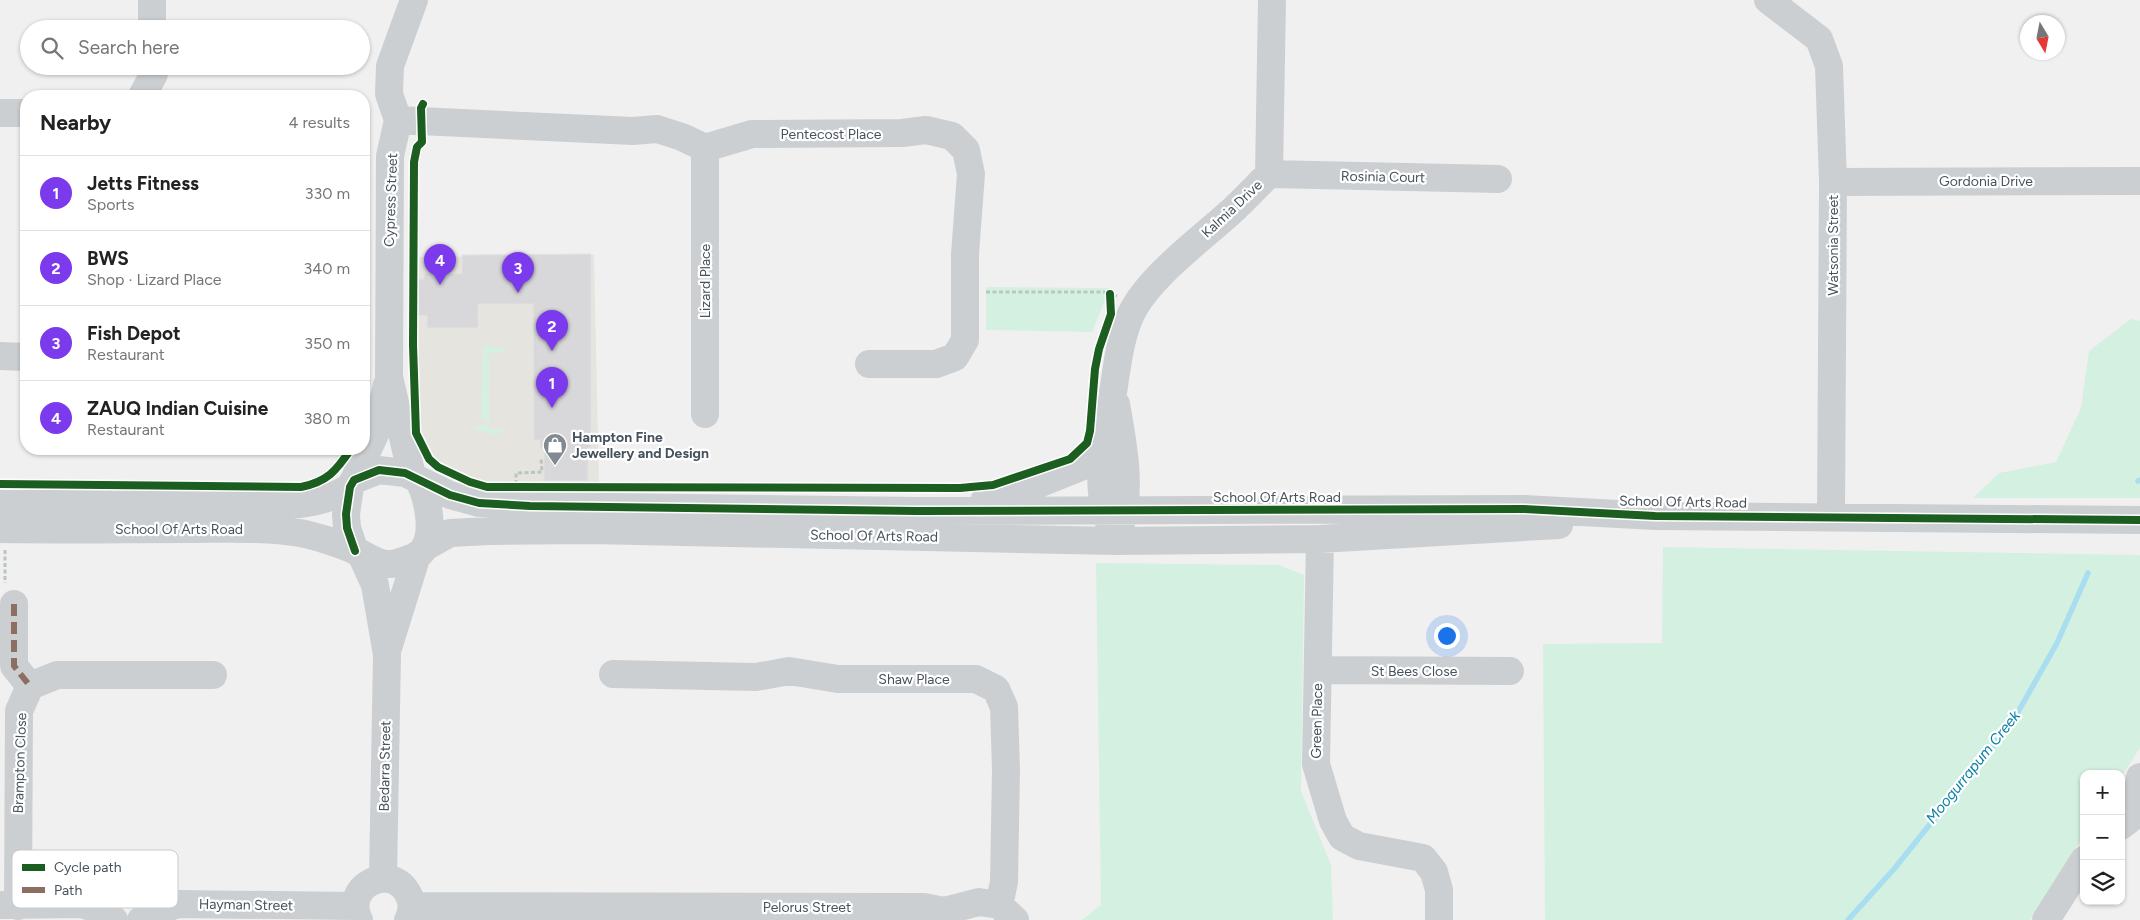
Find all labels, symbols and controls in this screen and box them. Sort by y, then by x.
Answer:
north arrow [2020,15,2065,60]
search box [20,20,370,75]
icon: search [38,34,66,62]
text: Search here [78,36,180,59]
text: Nearby [40,110,111,135]
text: 4 results [289,113,350,132]
street label: Pentecost Place [781,126,882,143]
street label: Cypress Street [381,153,401,247]
street label: Rosinia Court [1341,168,1425,186]
text: Jetts Fitness [87,172,199,195]
street label: Gordonia Drive [1939,173,2033,190]
street label: Kalmia Drive [1198,176,1266,241]
text: 1 [53,184,59,203]
text: 330 m [305,184,350,203]
text: Sports [87,195,134,214]
street label: Watsonia Street [1825,195,1842,295]
street label: Lizard Place [697,243,714,318]
pin: 4 [424,244,456,285]
text: BWS [87,247,129,270]
pin: 3 [502,252,534,293]
text: 2 [51,259,61,278]
text: 340 m [304,259,350,278]
text: Shop · Lizard Place [87,270,222,289]
pin: 2 [536,310,568,351]
text: Fish Depot [87,322,181,345]
text: 3 [52,334,60,353]
text: 350 m [304,334,350,353]
text: Restaurant [87,345,165,364]
pin: 1 [536,367,568,408]
text: ZAUQ Indian Cuisine [87,397,268,420]
text: 4 [51,409,61,428]
text: 380 m [304,409,350,428]
text: Restaurant [87,420,165,439]
place label: Hampton Fine Jewellery and Design [572,429,709,462]
shop icon: Hampton Fine Jewellery and Design [542,432,568,466]
street label: School Of Arts Road [1213,489,1341,506]
street label: School Of Arts Road [1619,492,1747,512]
street label: School Of Arts Road [115,521,243,538]
street label: School Of Arts Road [810,526,938,546]
your location [1434,623,1460,649]
street label: St Bees Close [1371,663,1458,680]
street label: Shaw Place [878,671,950,688]
street label: Green Place [1308,683,1326,759]
water label: Moogurrapum Creek [1922,707,2024,827]
street label: Brampton Close [10,712,30,814]
street label: Bedarra Street [376,720,394,812]
map controls [2080,770,2125,905]
button: + [2080,770,2125,815]
button: − [2080,815,2125,860]
legend [12,850,178,908]
text: Cycle path [54,859,122,876]
button: layers [2080,860,2125,905]
text: Path [54,882,82,899]
street label: Hayman Street [199,896,293,914]
street label: Pelorus Street [763,899,851,916]

